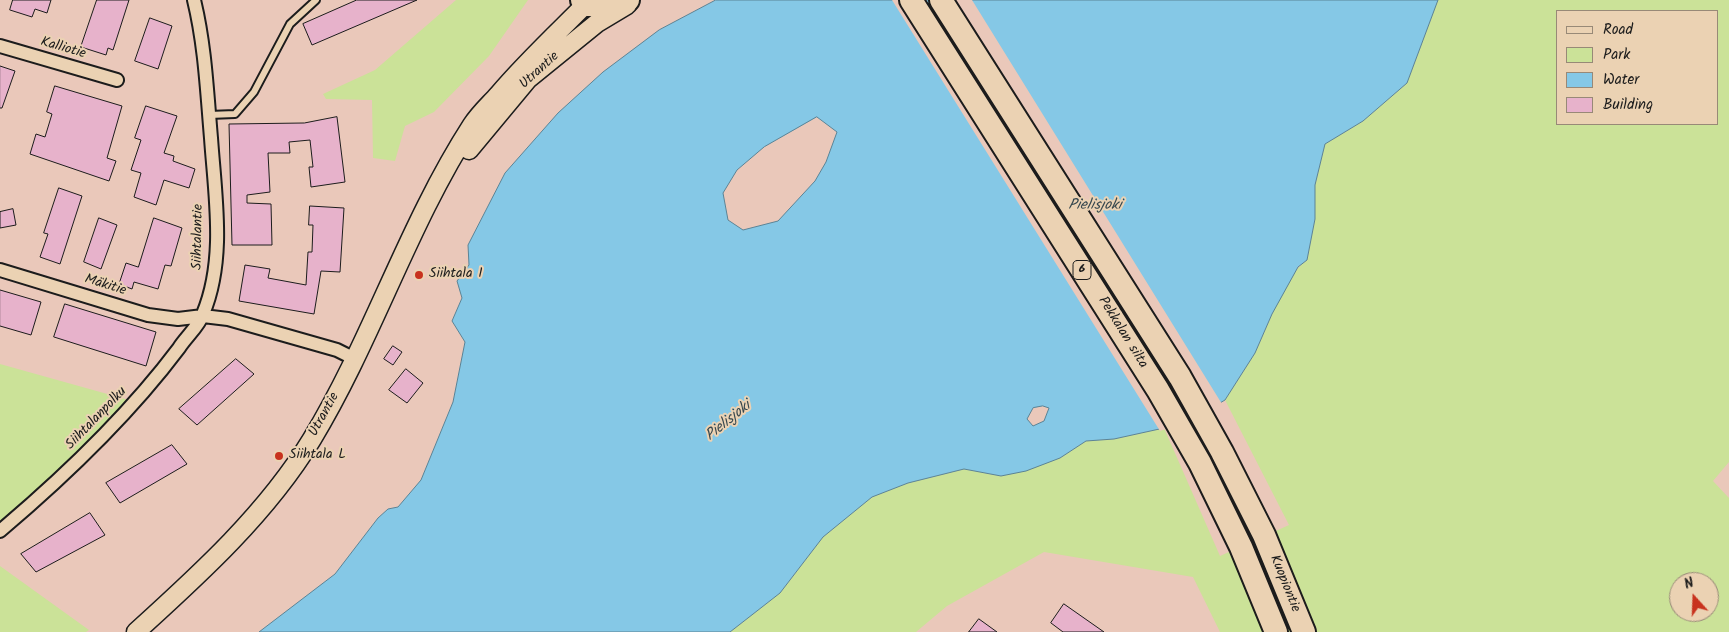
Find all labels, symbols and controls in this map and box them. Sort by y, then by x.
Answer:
legend [1556,10,1719,125]
text: Road [1603,18,1633,42]
street label: Kalliotie [38,35,88,63]
text: Park [1603,43,1630,67]
street label: Utrantie [517,49,563,93]
text: Water [1603,68,1639,92]
text: Building [1603,93,1653,117]
water label: Pielisjoki [1068,197,1122,215]
street label: Siihtalantie [190,204,208,270]
road number: 6 [1073,260,1091,280]
place label: Siihtala I [429,267,483,283]
marker: Siihtala I [413,269,425,281]
street label: Mäkitie [82,272,128,300]
street label: Pekkalan silta [1093,294,1151,372]
street label: Siihtalanpolku [63,384,131,454]
street label: Utrantie [306,390,344,440]
water label: Pielisjoki [703,398,755,446]
place label: Siihtala L [289,448,346,464]
marker: Siihtala L [273,450,285,462]
street label: Kuopiontie [1265,553,1303,615]
north arrow [1669,572,1719,622]
text: N [1681,572,1697,596]

